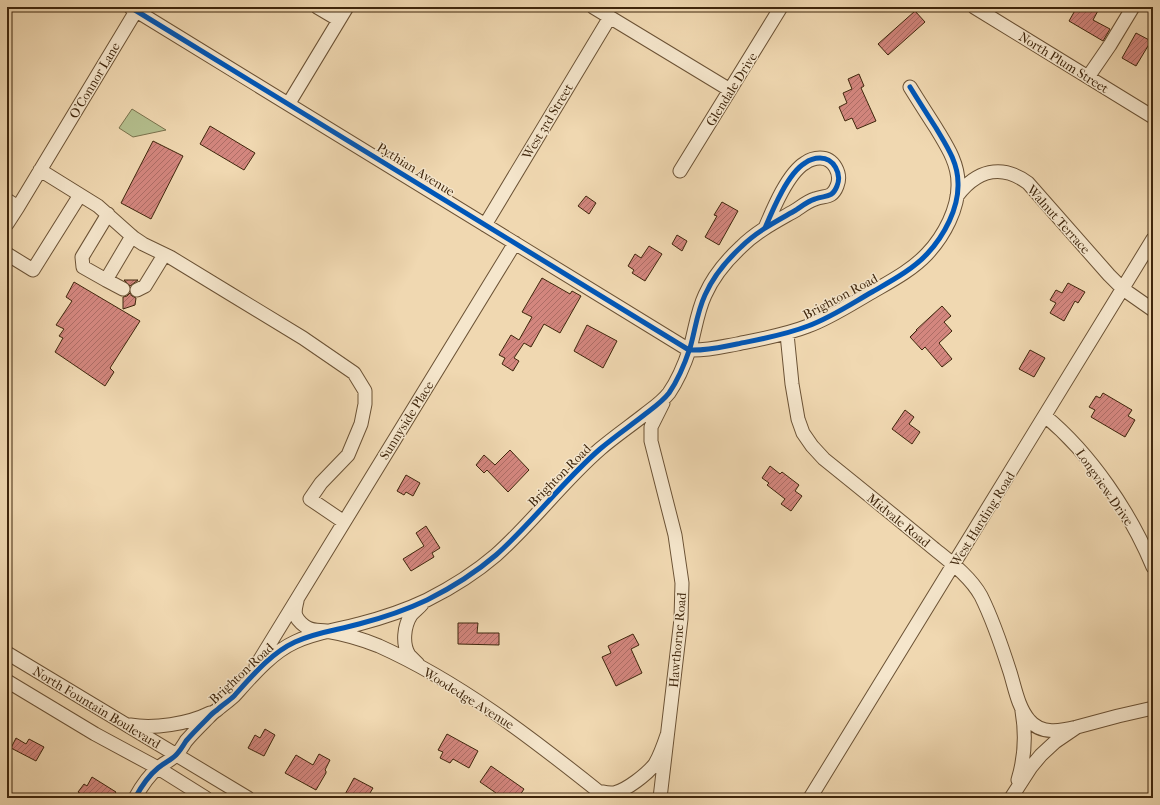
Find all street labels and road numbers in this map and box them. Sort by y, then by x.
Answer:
street label: North Plum Street [1016,29,1112,96]
street label: O'Connor Lane [66,39,123,121]
street label: Glendale Drive [703,49,760,129]
street label: West 3rd Street [518,80,576,163]
street label: Pythian Avenue [374,140,458,200]
street label: Walnut Terrace [1023,181,1094,257]
street label: Brighton Road [800,270,881,322]
street label: Sunnyside Place [376,378,437,462]
street label: Brighton Road [525,440,594,510]
street label: Longview Drive [1073,446,1137,529]
street label: West Harding Road [947,468,1018,570]
street label: Midvale Road [864,490,934,551]
street label: Hawthorne Road [666,591,689,688]
street label: Brighton Road [206,639,277,707]
street label: North Fountain Boulevard [30,663,164,752]
street label: Woodedge Avenue [420,664,517,733]

